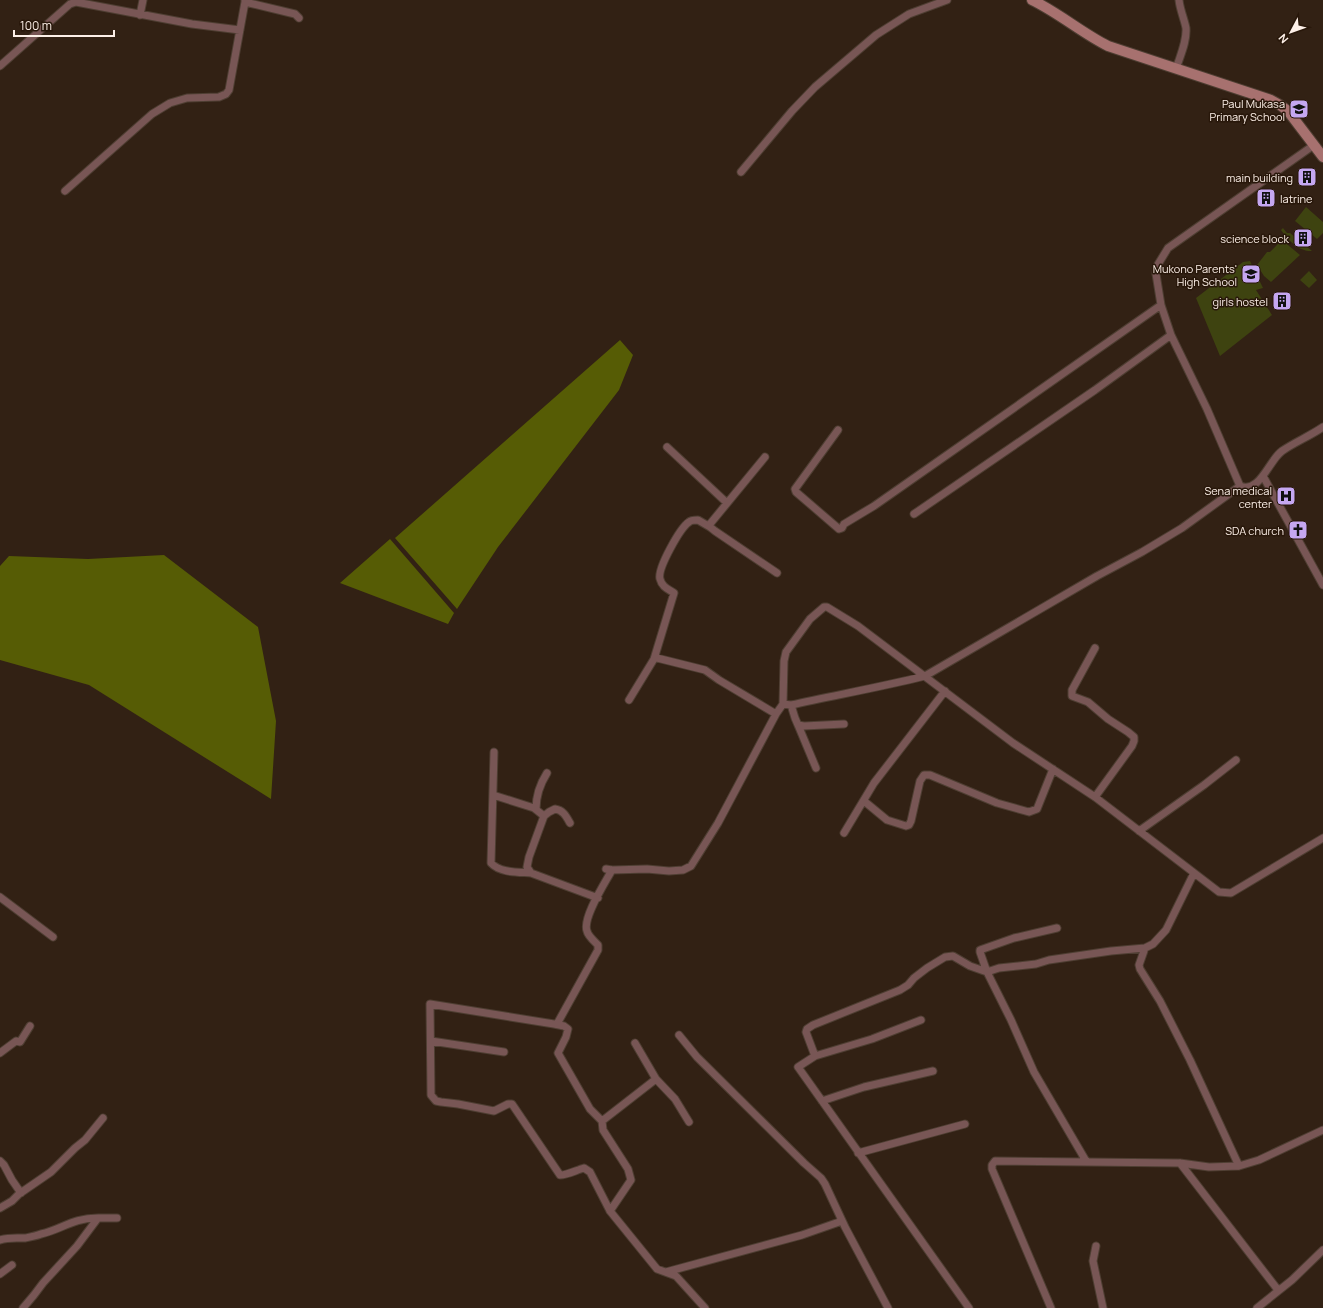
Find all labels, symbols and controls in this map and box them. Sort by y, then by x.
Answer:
scale bar [14,12,114,38]
north arrow [1271,12,1311,52]
text: 100 m [20,17,52,34]
text: N [1275,31,1291,47]
place label: Paul Mukasa Primary School [1210,96,1285,124]
school or university icon: Paul Mukasa Primary School [1288,98,1310,120]
building icon: main building [1296,166,1318,188]
place label: main building [1226,170,1293,185]
building icon: latrine [1255,187,1277,209]
place label: latrine [1280,191,1313,206]
building icon: science block [1292,227,1314,249]
place label: science block [1220,231,1290,246]
place label: Mukono Parents' High School [1153,261,1237,289]
school or university icon: Mukono Parents' High School [1240,263,1262,285]
building icon: girls hostel [1271,290,1293,312]
place label: girls hostel [1212,294,1268,309]
place label: Sena medical center [1205,483,1272,511]
hospital icon: Sena medical center [1275,485,1297,507]
church icon: SDA church [1287,519,1309,541]
place label: SDA church [1225,523,1284,538]

